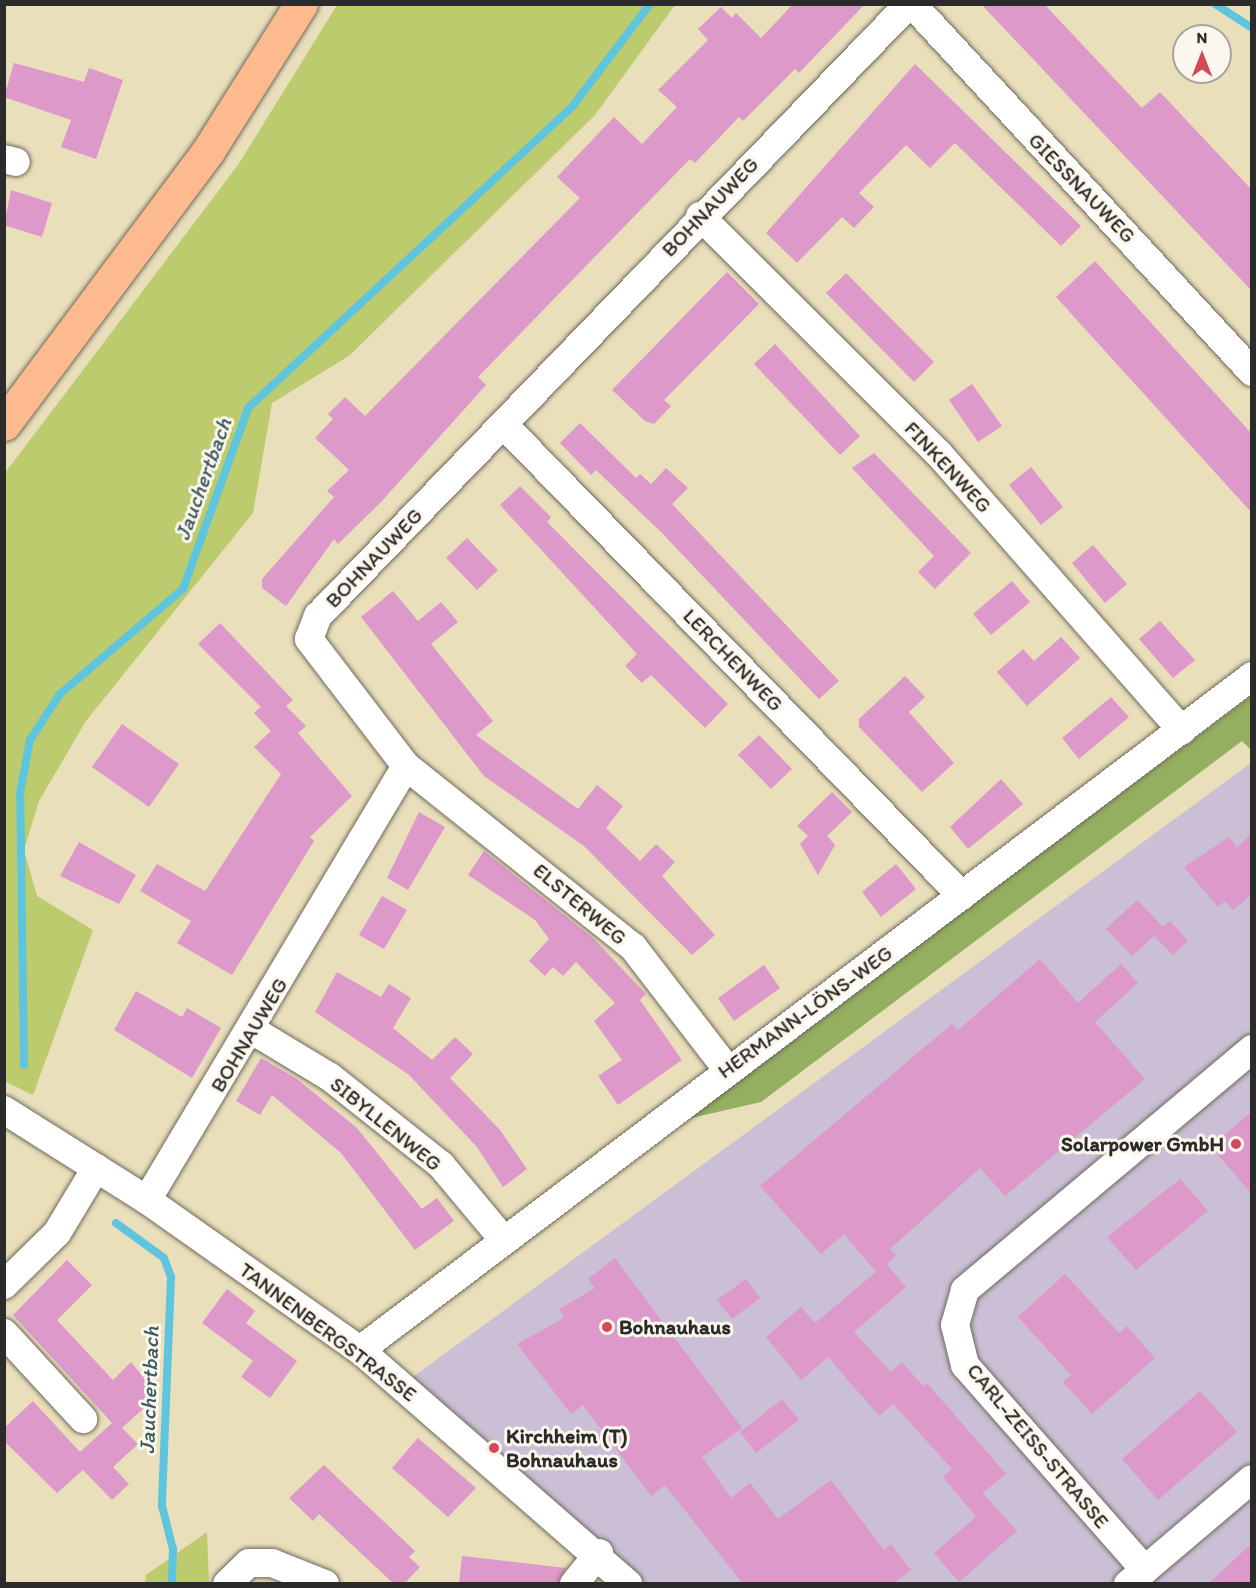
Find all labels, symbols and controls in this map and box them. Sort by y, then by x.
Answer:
north arrow [1172,24,1232,84]
text: N [1197,28,1207,47]
street label: GIESSNAUWEG [1023,128,1141,248]
street label: BOHNAUWEG [656,152,764,262]
water label: Jauchertbach [169,414,237,544]
street label: FINKENWEG [899,416,997,518]
street label: BOHNAUWEG [320,503,428,613]
street label: LERCHENWEG [678,603,788,717]
street label: ELSTERWEG [528,858,632,950]
street label: HERMANN-LÖNS-WEG [713,940,897,1084]
street label: BOHNAUWEG [205,973,293,1097]
street label: SIBYLLENWEG [325,1071,447,1177]
place label: Solarpower GmbH [1061,1131,1224,1157]
marker: Solarpower GmbH [1229,1137,1243,1151]
street label: TANNENBERGSTRASSE [234,1257,422,1407]
place label: Bohnauhaus [619,1314,731,1340]
marker: Bohnauhaus [600,1320,614,1334]
water label: Jauchertbach [134,1326,164,1454]
street label: CARL-ZEISS-STRASSE [962,1358,1114,1534]
place label: Kirchheim (T) Bohnauhaus [506,1423,628,1473]
marker: Kirchheim (T) Bohnauhaus [487,1441,501,1455]

